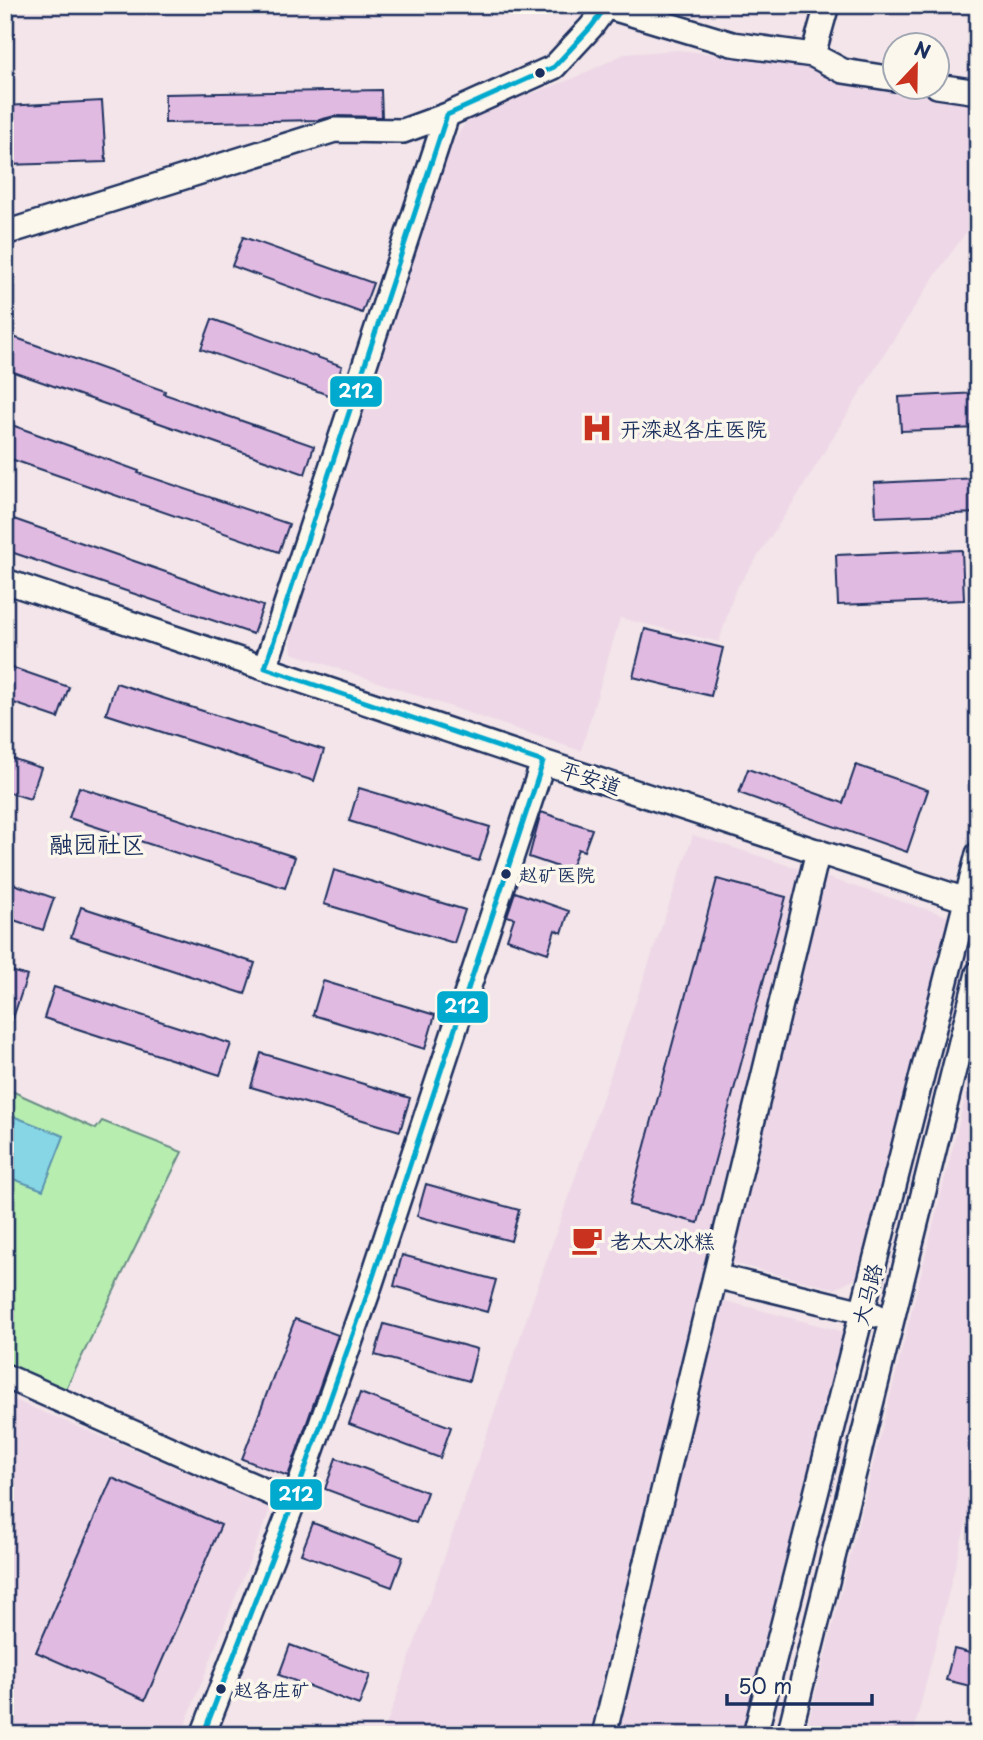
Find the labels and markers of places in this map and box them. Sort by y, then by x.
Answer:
unlabelled marker [533,66,547,80]
hospital icon: 开滦赵各庄医院 [580,411,614,445]
place label: 开滦赵各庄医院 [620,412,767,444]
place label: 赵矿医院 [519,860,595,888]
marker: 赵矿医院 [499,867,513,881]
cafe icon: 老太太冰糕 [570,1223,604,1257]
place label: 老太太冰糕 [610,1224,715,1256]
place label: 赵各庄矿 [234,1675,310,1703]
marker: 赵各庄矿 [214,1682,228,1696]

